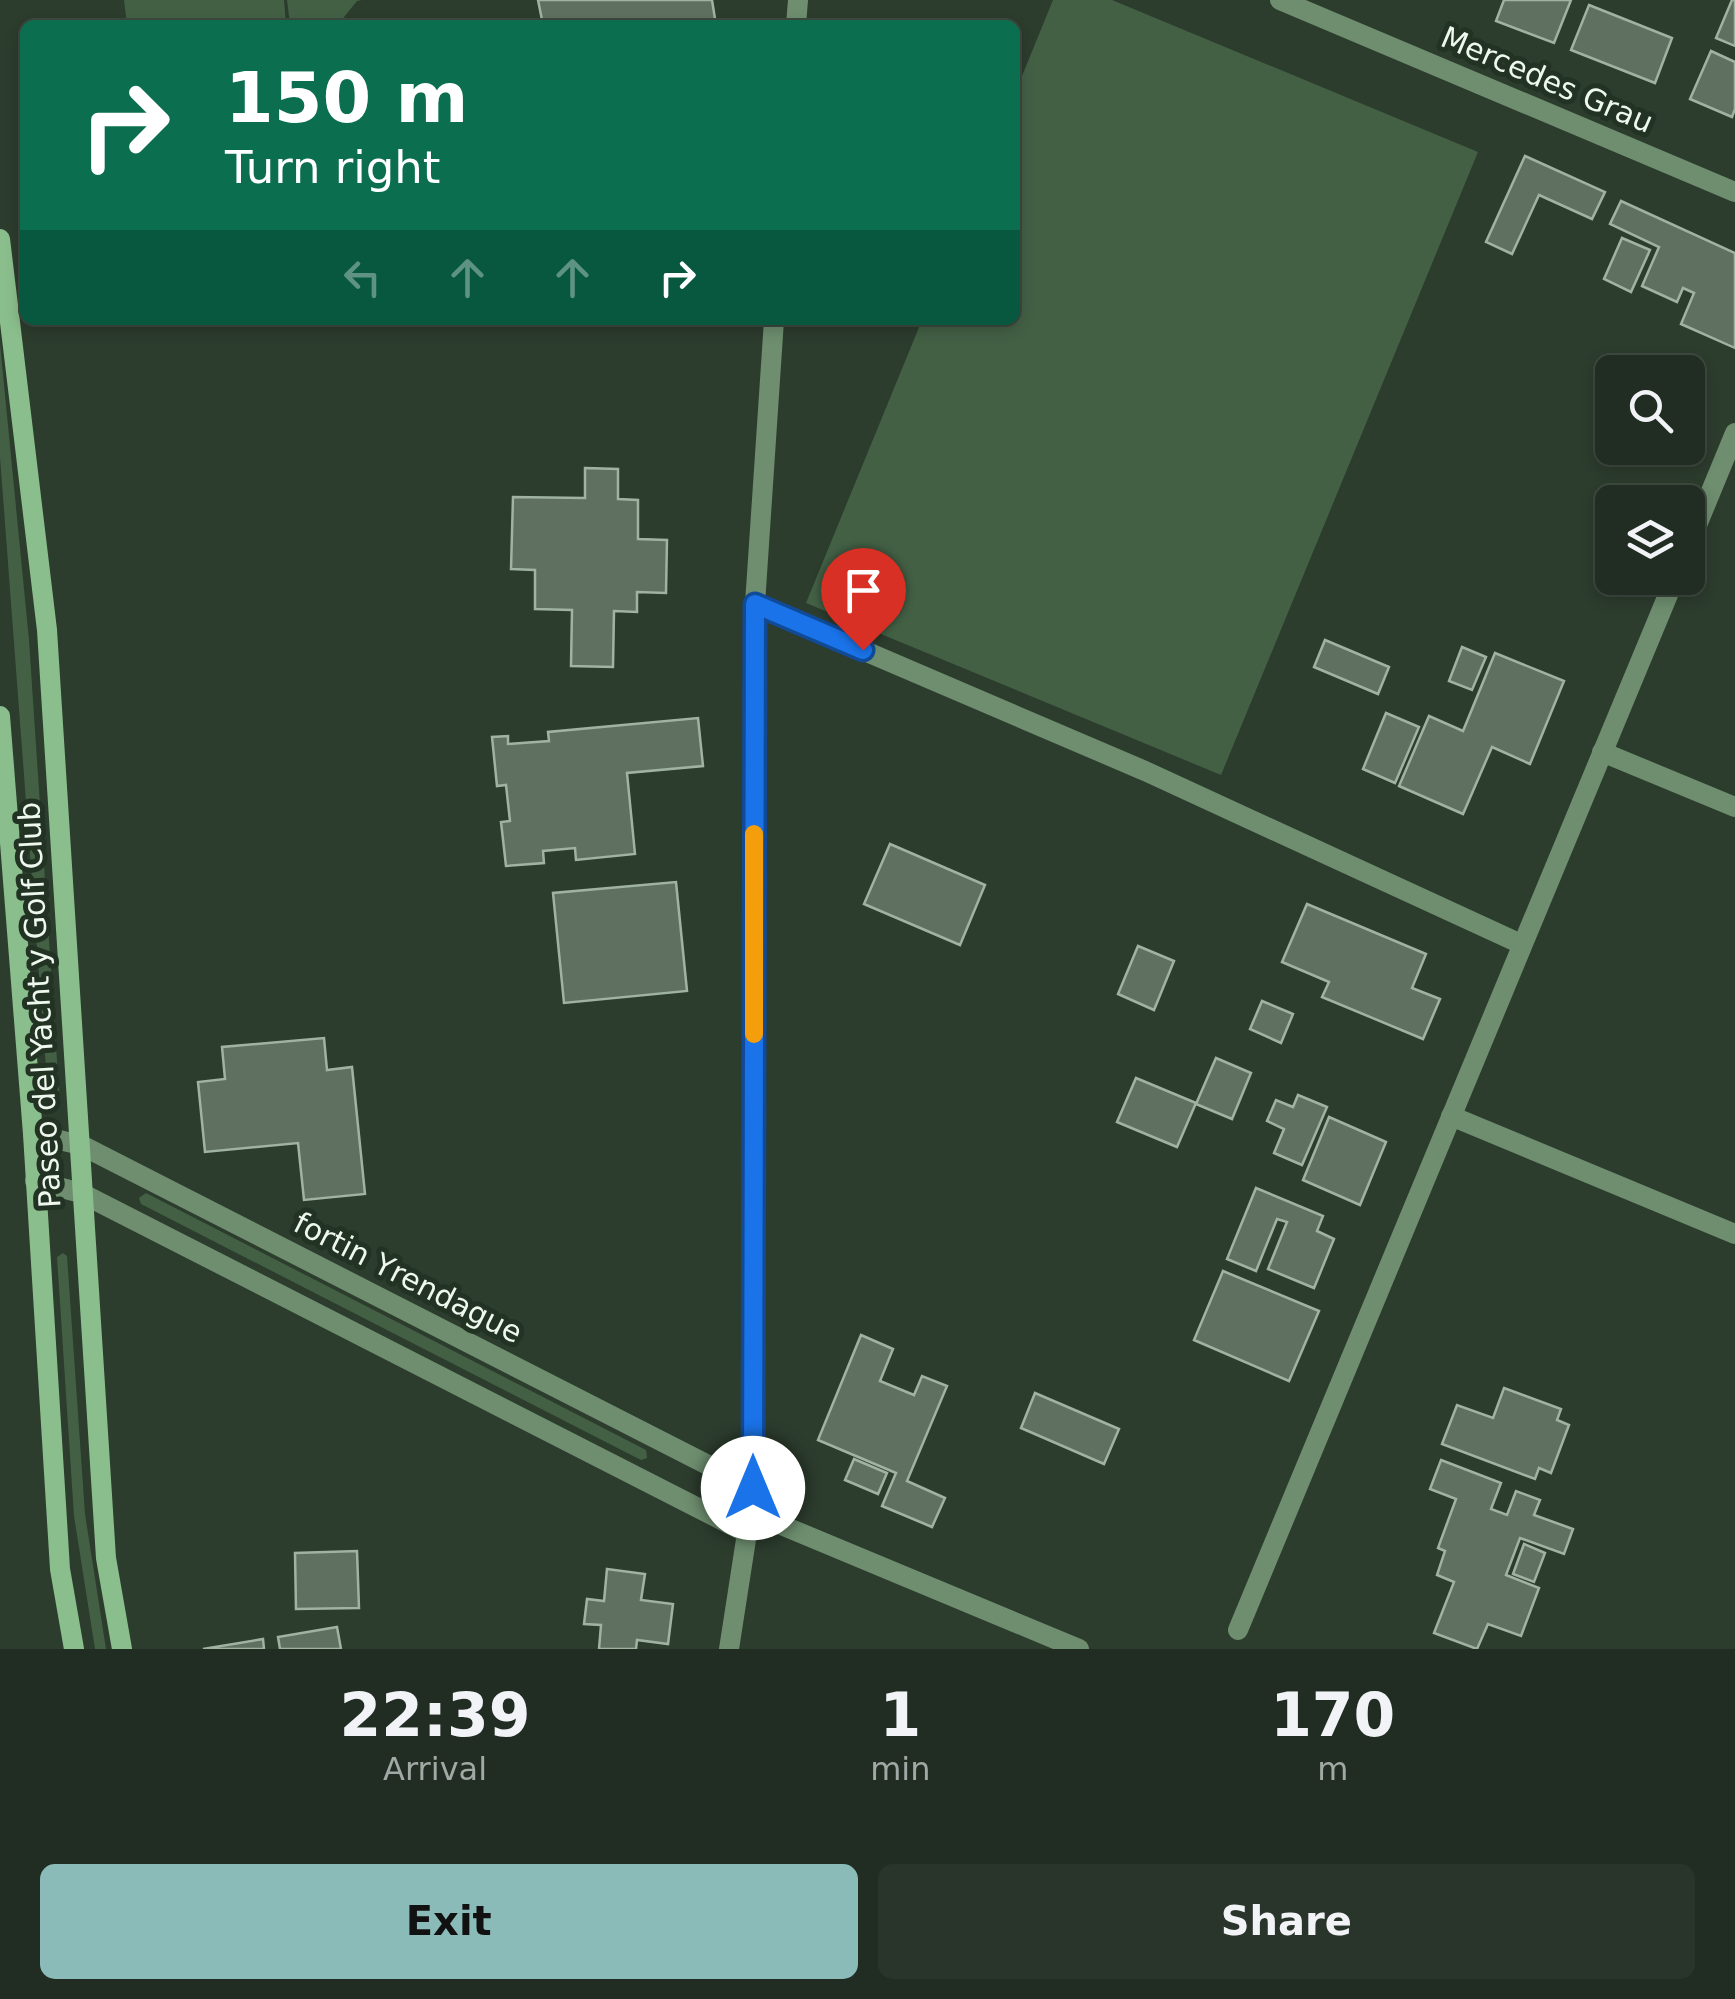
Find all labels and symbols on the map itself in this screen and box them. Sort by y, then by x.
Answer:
street label: Mercedes Grau [1436,19,1658,140]
pin [821,548,906,651]
street label: Paseo del Yacht y Golf Club [11,801,68,1209]
street label: fortin Yrendague [288,1205,528,1350]
position arrow [701,1436,805,1540]

